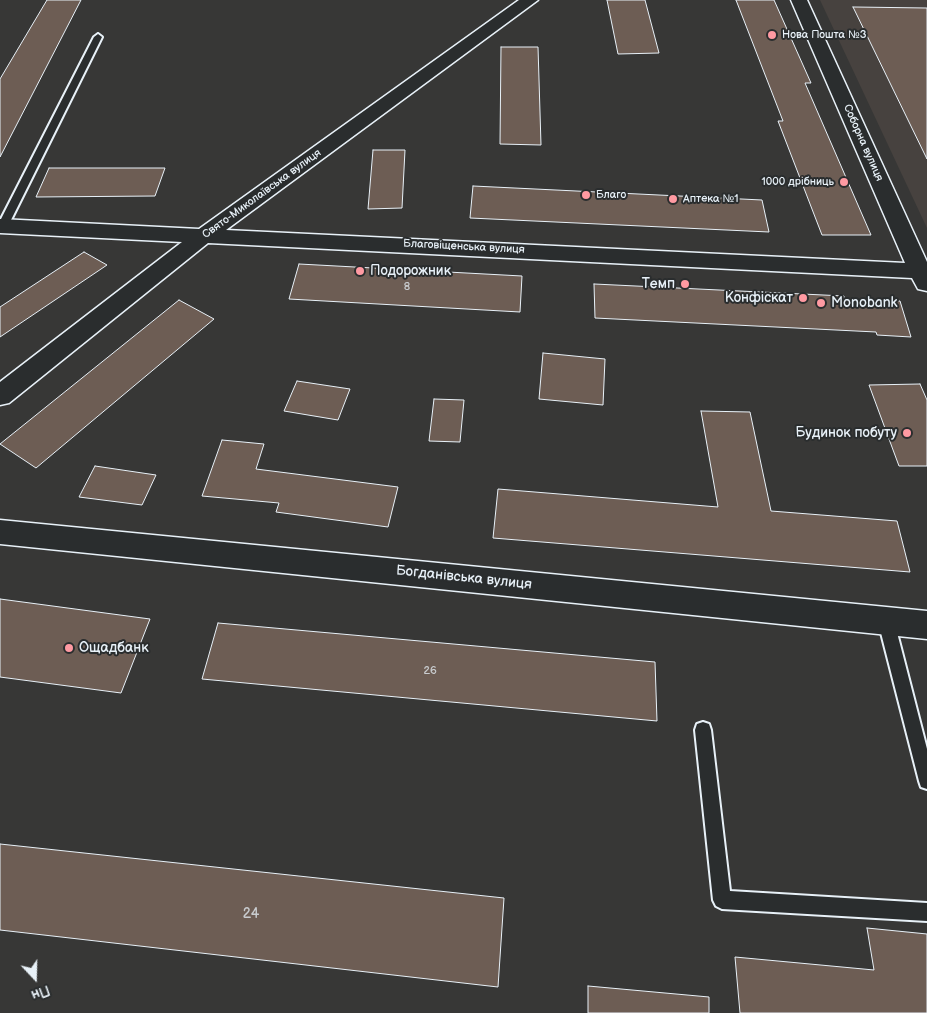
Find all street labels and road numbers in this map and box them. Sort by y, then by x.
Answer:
street label: Соборна вулиця [840,103,886,183]
street label: Свято-Миколаївська вулиця [200,146,324,242]
street label: Благовіщенська вулиця [403,237,525,257]
street label: Богданівська вулиця [395,563,533,593]

